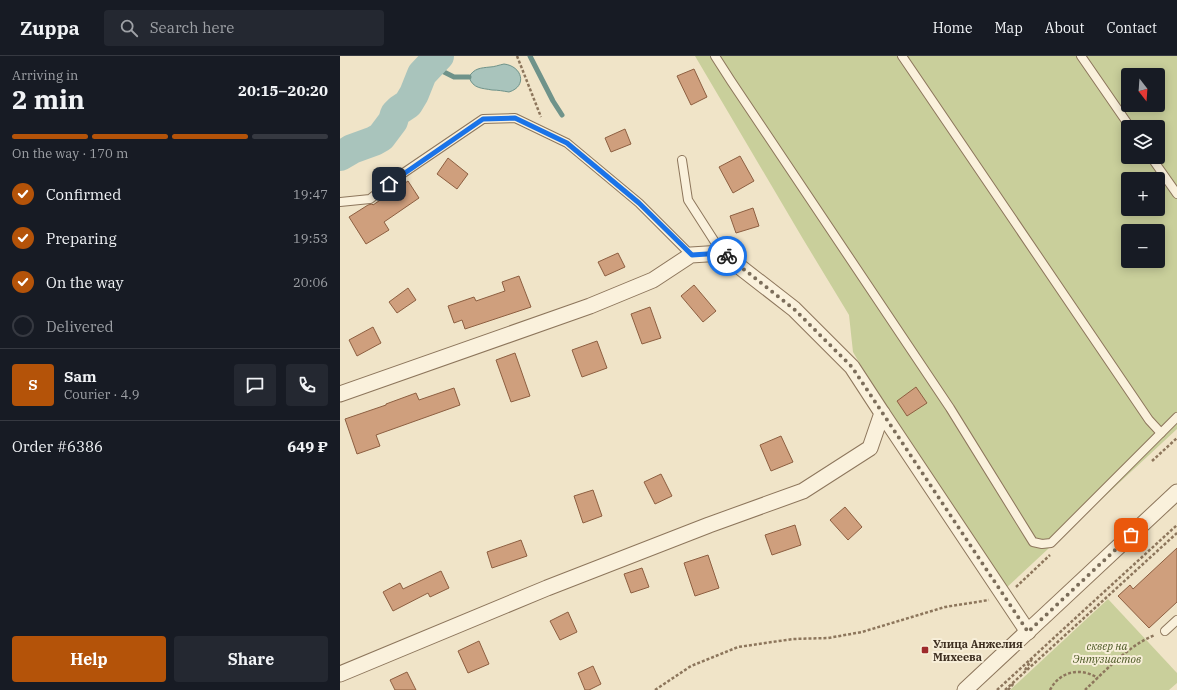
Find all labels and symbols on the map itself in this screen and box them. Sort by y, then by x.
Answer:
north arrow [1121,68,1165,112]
pin [372,167,406,201]
courier [707,236,747,276]
pin [1114,518,1148,552]
place label: Улица Анжелия Михеева [933,637,1023,664]
park label: сквер на Энтузиастов [1073,639,1141,666]
marker: Улица Анжелия Михеева [920,645,930,655]

